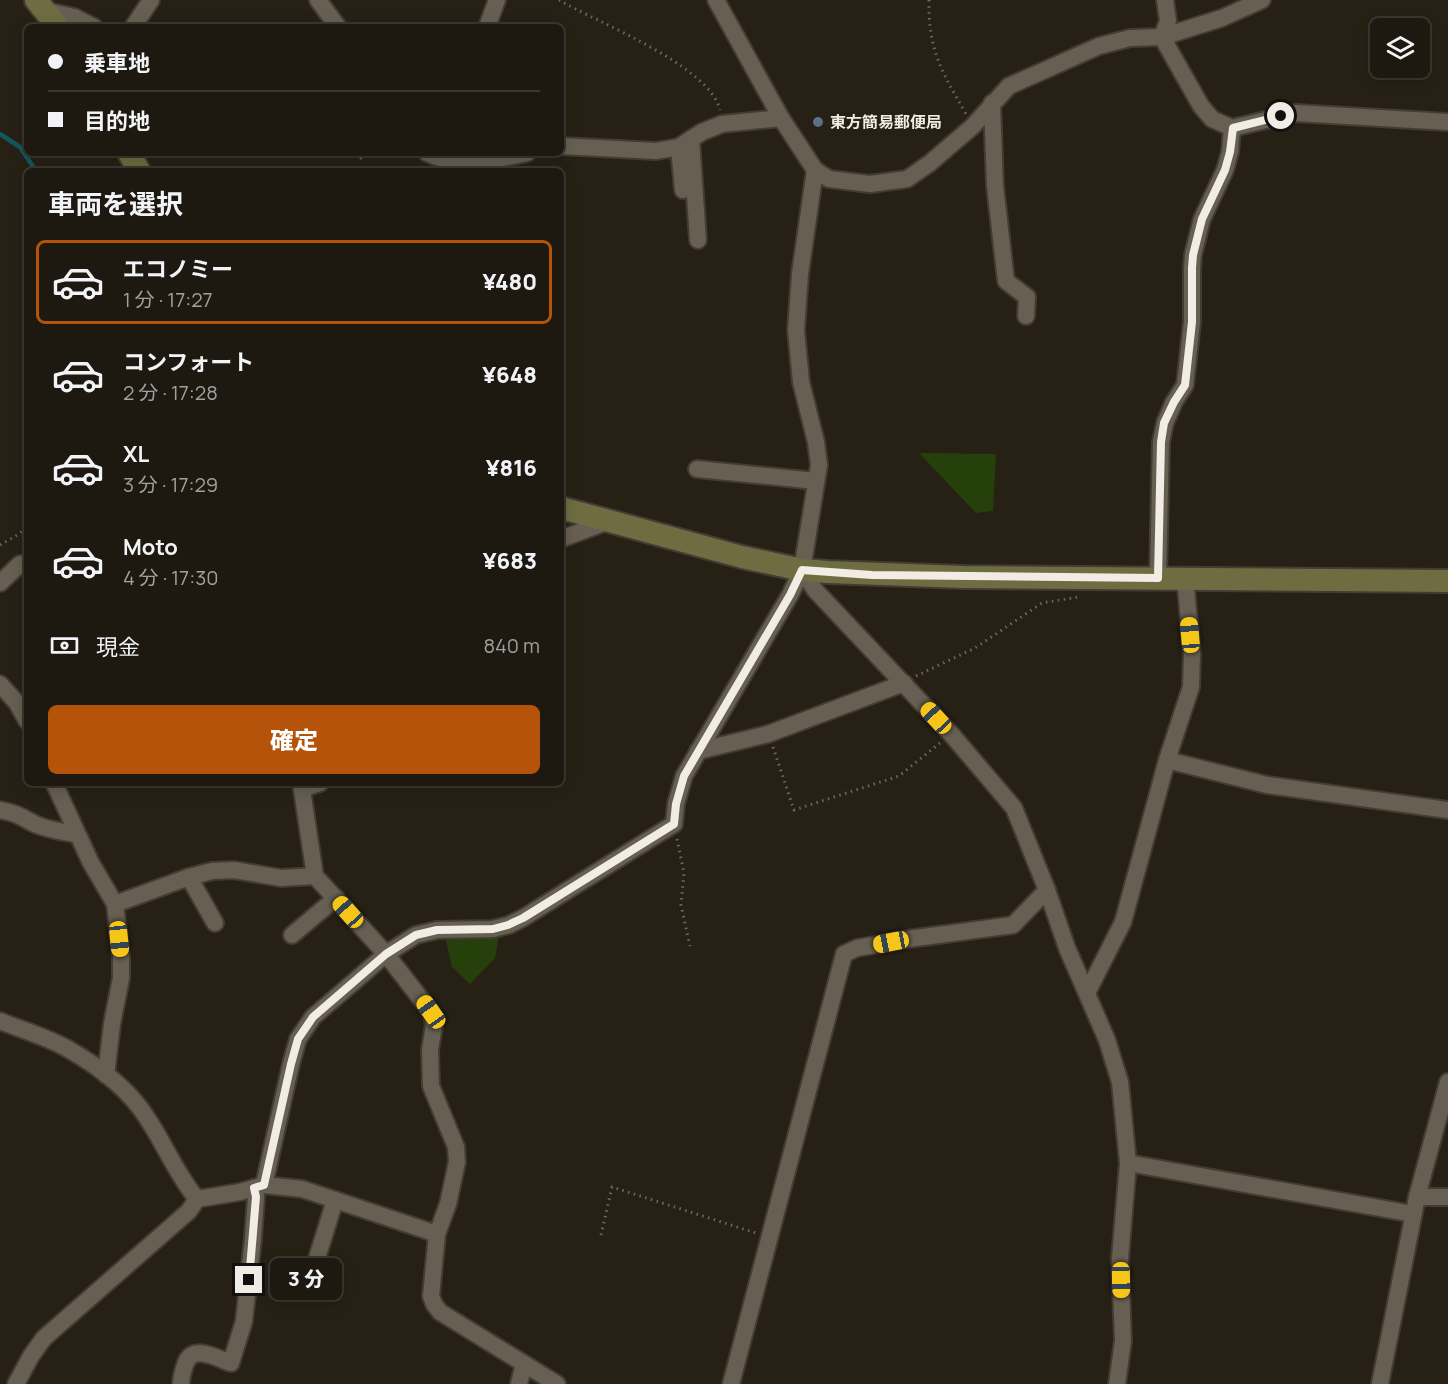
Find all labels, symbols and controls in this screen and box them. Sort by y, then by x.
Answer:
map controls [1370,18,1430,78]
button: layers [1370,18,1430,78]
text: 乗車地 [84,48,150,78]
route start [1267,102,1294,129]
text: 目的地 [84,106,150,136]
place label: 東方簡易郵便局 [830,111,942,133]
marker: 東方簡易郵便局 [811,115,825,129]
text: 車両を選択 [48,185,183,222]
text: エコノミー [123,254,233,284]
icon: car [51,255,105,309]
text: ¥480 [483,267,537,297]
text: 1 分 · 17:27 [123,286,213,313]
text: コンフォート [123,347,254,377]
icon: car [51,348,105,402]
text: ¥648 [482,360,537,390]
text: 2 分 · 17:28 [123,379,218,406]
text: XL [123,439,149,469]
icon: car [51,441,105,495]
text: ¥816 [486,453,537,483]
text: 3 分 · 17:29 [123,471,218,498]
text: Moto [123,532,178,562]
icon: car [51,534,105,588]
text: ¥683 [483,546,537,576]
text: 4 分 · 17:30 [123,564,218,591]
car [1179,616,1201,654]
icon: cash [48,629,81,662]
text: 現金 [96,632,140,662]
text: 840 m [483,632,540,659]
car [917,699,955,737]
button: 確定 [48,705,540,774]
car [329,893,367,931]
car [108,920,130,958]
car [872,930,910,954]
car [413,992,449,1032]
callout: 3 分 [270,1259,342,1301]
car [1112,1262,1130,1298]
text: 3 分 [288,1265,324,1292]
route end [235,1266,262,1293]

